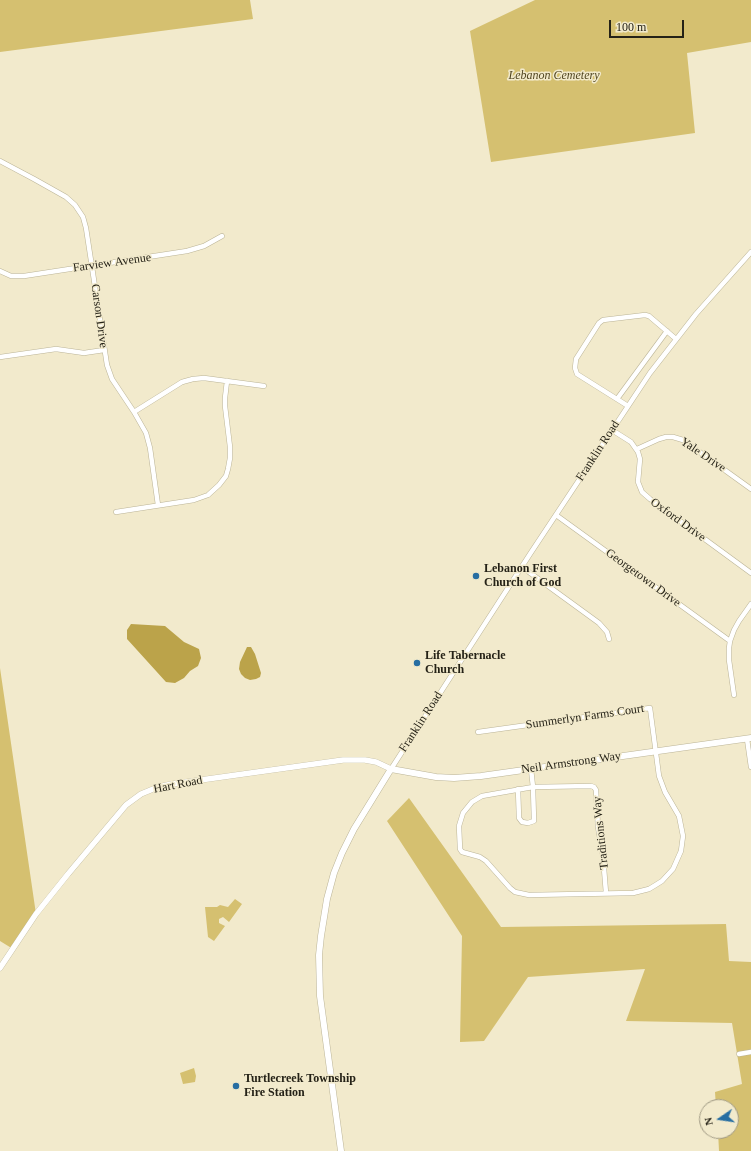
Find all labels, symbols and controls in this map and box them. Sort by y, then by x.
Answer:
scale bar [611,12,686,38]
text: 100 m [616,20,646,34]
park label: Lebanon Cemetery [509,69,599,83]
street label: Farview Avenue [72,250,152,276]
street label: Carson Drive [87,283,111,349]
street label: Franklin Road [573,418,623,484]
street label: Yale Drive [678,435,728,475]
street label: Oxford Drive [647,495,709,545]
street label: Georgetown Drive [603,546,683,610]
place label: Lebanon First Church of God [484,562,561,590]
marker: Lebanon First Church of God [471,571,481,581]
place label: Life Tabernacle Church [425,649,506,677]
marker: Life Tabernacle Church [412,658,422,668]
street label: Franklin Road [396,689,446,755]
street label: Summerlyn Farms Court [525,702,645,732]
street label: Neil Armstrong Way [520,749,622,777]
street label: Hart Road [152,773,204,797]
street label: Traditions Way [590,796,612,870]
place label: Turtlecreek Township Fire Station [244,1072,356,1100]
marker: Turtlecreek Township Fire Station [231,1081,241,1091]
north arrow [699,1099,739,1139]
text: N [702,1116,715,1127]

